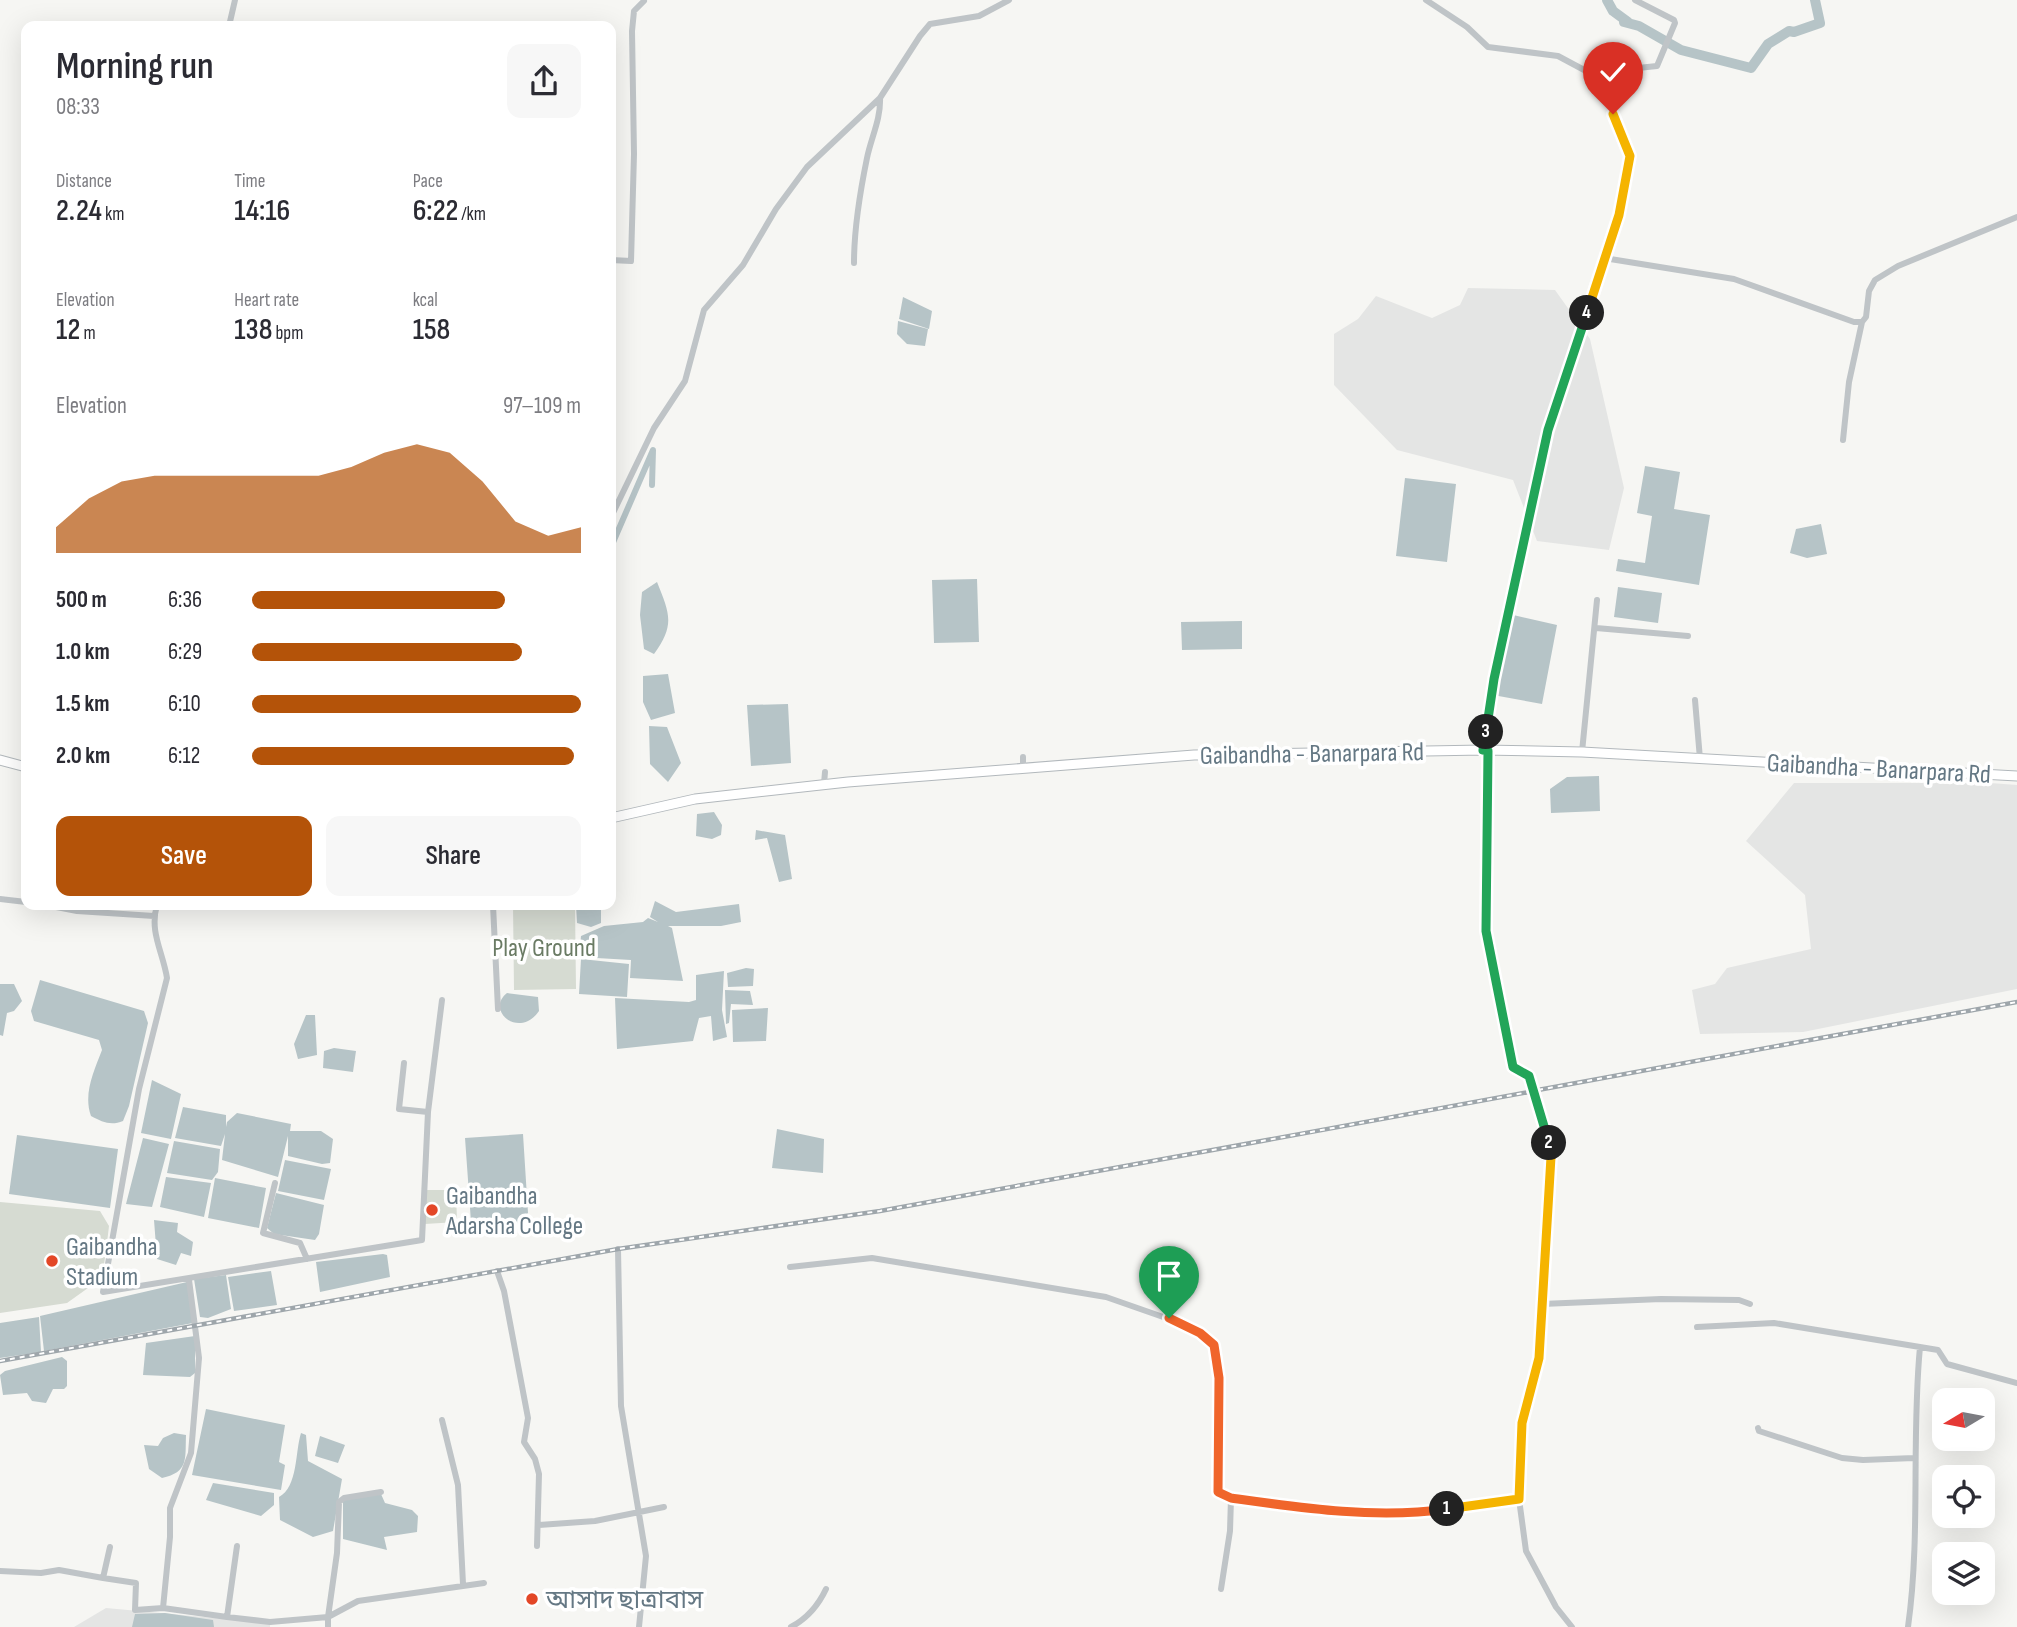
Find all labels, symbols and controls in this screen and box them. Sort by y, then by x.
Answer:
pin [1583,42,1643,114]
text: Morning run [56,44,214,89]
button: share [507,44,581,118]
icon: check [1594,53,1632,91]
text: 08:33 [56,93,100,121]
text: Distance [56,170,112,193]
text: Time [234,170,265,193]
text: Pace [413,170,443,193]
text: 2.24 [56,193,102,229]
text: 14:16 [234,193,290,229]
text: 6:22 [413,193,458,229]
text: km [102,203,124,226]
text: /km [458,203,486,226]
text: Elevation [56,289,115,312]
text: Heart rate [234,289,299,312]
text: kcal [413,289,438,312]
pin: 4 [1570,296,1604,330]
text: 4 [1582,301,1591,324]
text: 12 [56,312,80,348]
text: 138 [234,312,272,348]
text: 158 [413,312,450,348]
text: m [80,322,96,345]
text: bpm [272,322,303,345]
text: Elevation [56,392,127,420]
text: 97–109 m [503,392,581,420]
text: 500 m [56,586,107,614]
text: 6:36 [168,586,202,614]
text: 1.0 km [56,638,110,666]
text: 6:29 [168,638,202,666]
text: 1.5 km [56,690,109,718]
text: 6:10 [168,690,201,718]
pin: 3 [1468,714,1504,750]
text: 3 [1481,720,1490,743]
street label: Gaibandha - Banarpara Rd [1200,737,1424,772]
text: 2.0 km [56,742,110,770]
text: 6:12 [168,742,200,770]
street label: Gaibandha - Banarpara Rd [1766,748,1992,791]
button: Save [56,816,312,896]
button: Share [326,816,581,896]
park label: Play Ground [492,933,596,964]
pin: 2 [1532,1126,1566,1160]
text: 2 [1544,1131,1553,1154]
place label: Gaibandha Adarsha College [445,1181,583,1242]
marker: Gaibandha Adarsha College [424,1202,440,1218]
place label: Gaibandha Stadium [66,1232,158,1293]
pin [1139,1246,1199,1318]
marker: Gaibandha Stadium [44,1253,60,1269]
icon: arrive [1150,1257,1188,1295]
north arrow [1932,1388,1995,1451]
map controls [1932,1388,1995,1605]
button: locate [1932,1465,1995,1528]
pin: 1 [1430,1492,1464,1526]
text: 1 [1443,1497,1450,1520]
button: layers [1932,1542,1995,1605]
place label: আসাদ ছাত্রাবাস [545,1585,704,1616]
marker: আসাদ ছাত্রাবাস [524,1591,540,1607]

